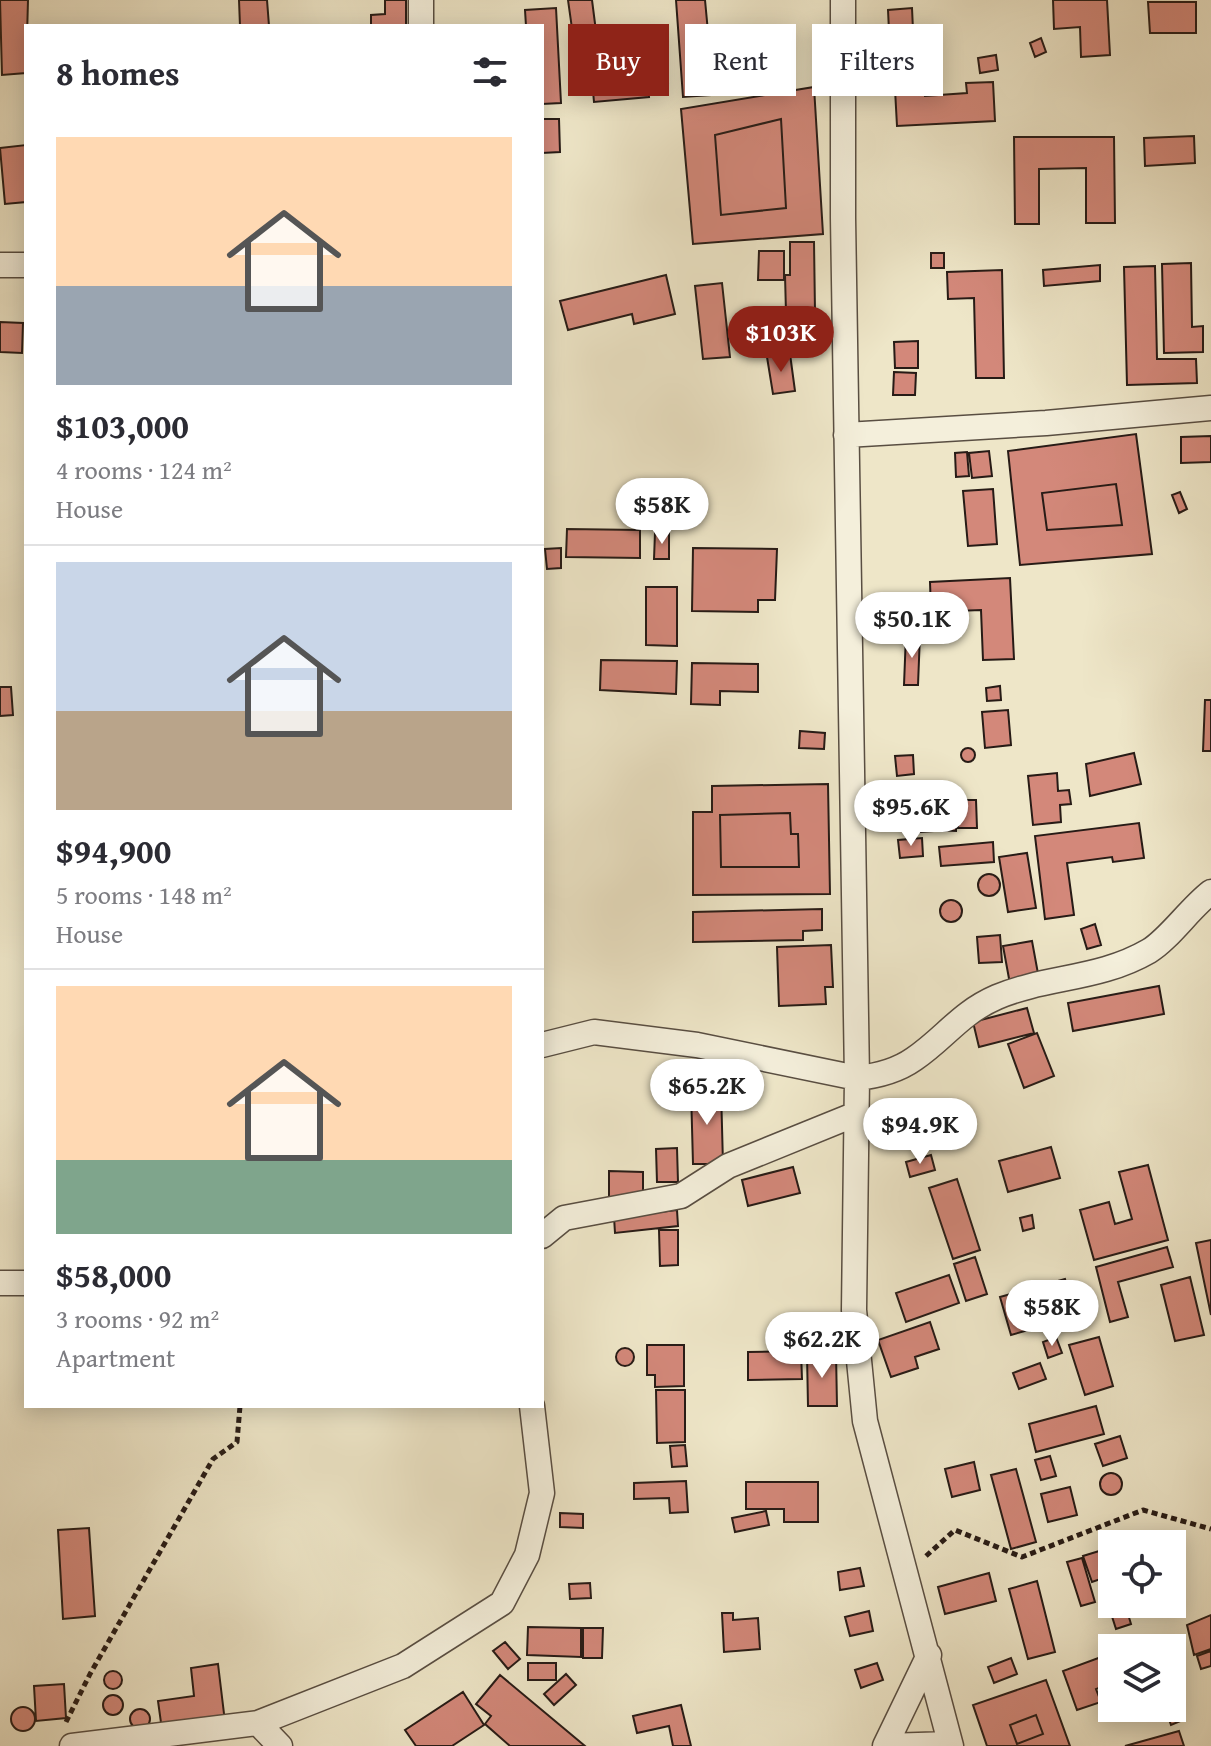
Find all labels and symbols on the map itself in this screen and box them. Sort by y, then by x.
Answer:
pin: $103K [725,306,837,374]
pin: $58K [615,478,709,546]
pin: $50.1K [847,592,977,660]
pin: $95.6K [846,780,976,848]
pin: $65.2K [642,1059,772,1127]
pin: $94.9K [855,1098,985,1166]
pin: $58K [1005,1280,1099,1348]
pin: $62.2K [757,1312,887,1380]

